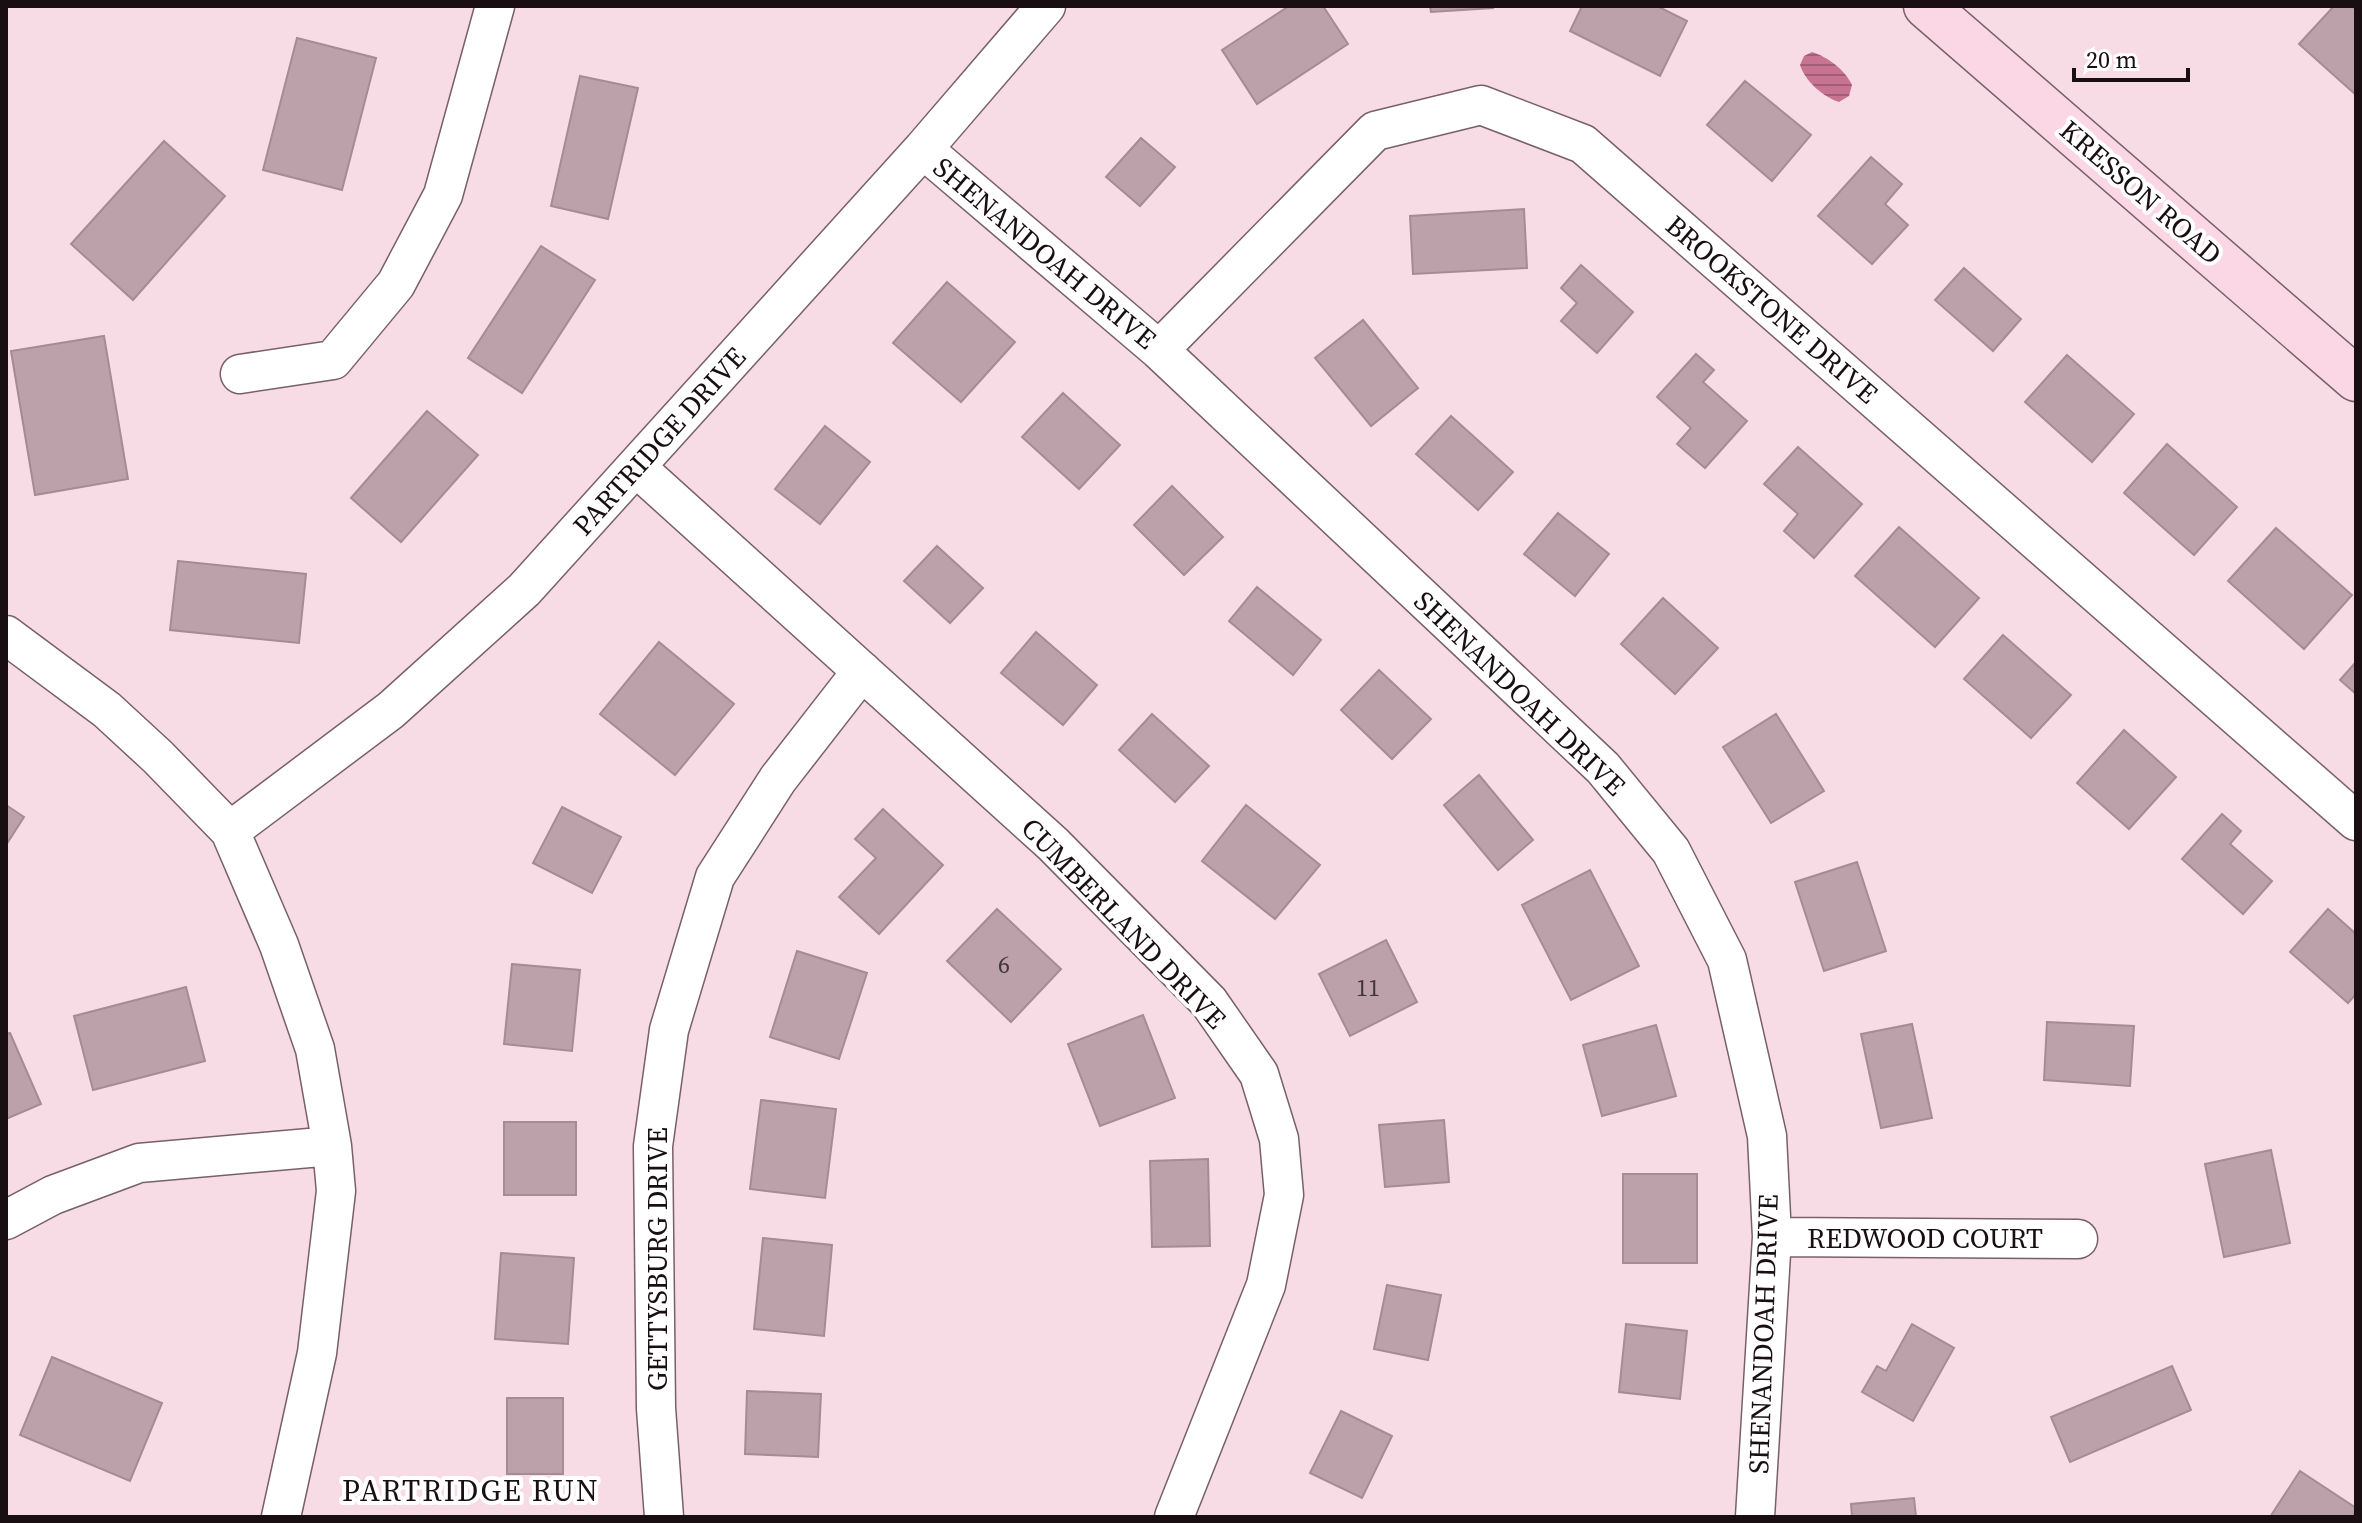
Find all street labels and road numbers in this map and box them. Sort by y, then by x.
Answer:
street label: KRESSON ROAD [2052,111,2230,273]
street label: SHENANDOAH DRIVE [925,148,1165,358]
street label: BROOKSTONE DRIVE [1658,206,1886,412]
street label: PARTRIDGE DRIVE [564,338,754,544]
street label: SHENANDOAH DRIVE [1406,582,1634,804]
street label: CUMBERLAND DRIVE [1013,809,1235,1037]
street label: GETTYSBURG DRIVE [638,1127,676,1391]
street label: SHENANDOAH DRIVE [1739,1193,1787,1475]
street label: REDWOOD COURT [1807,1219,2043,1257]

